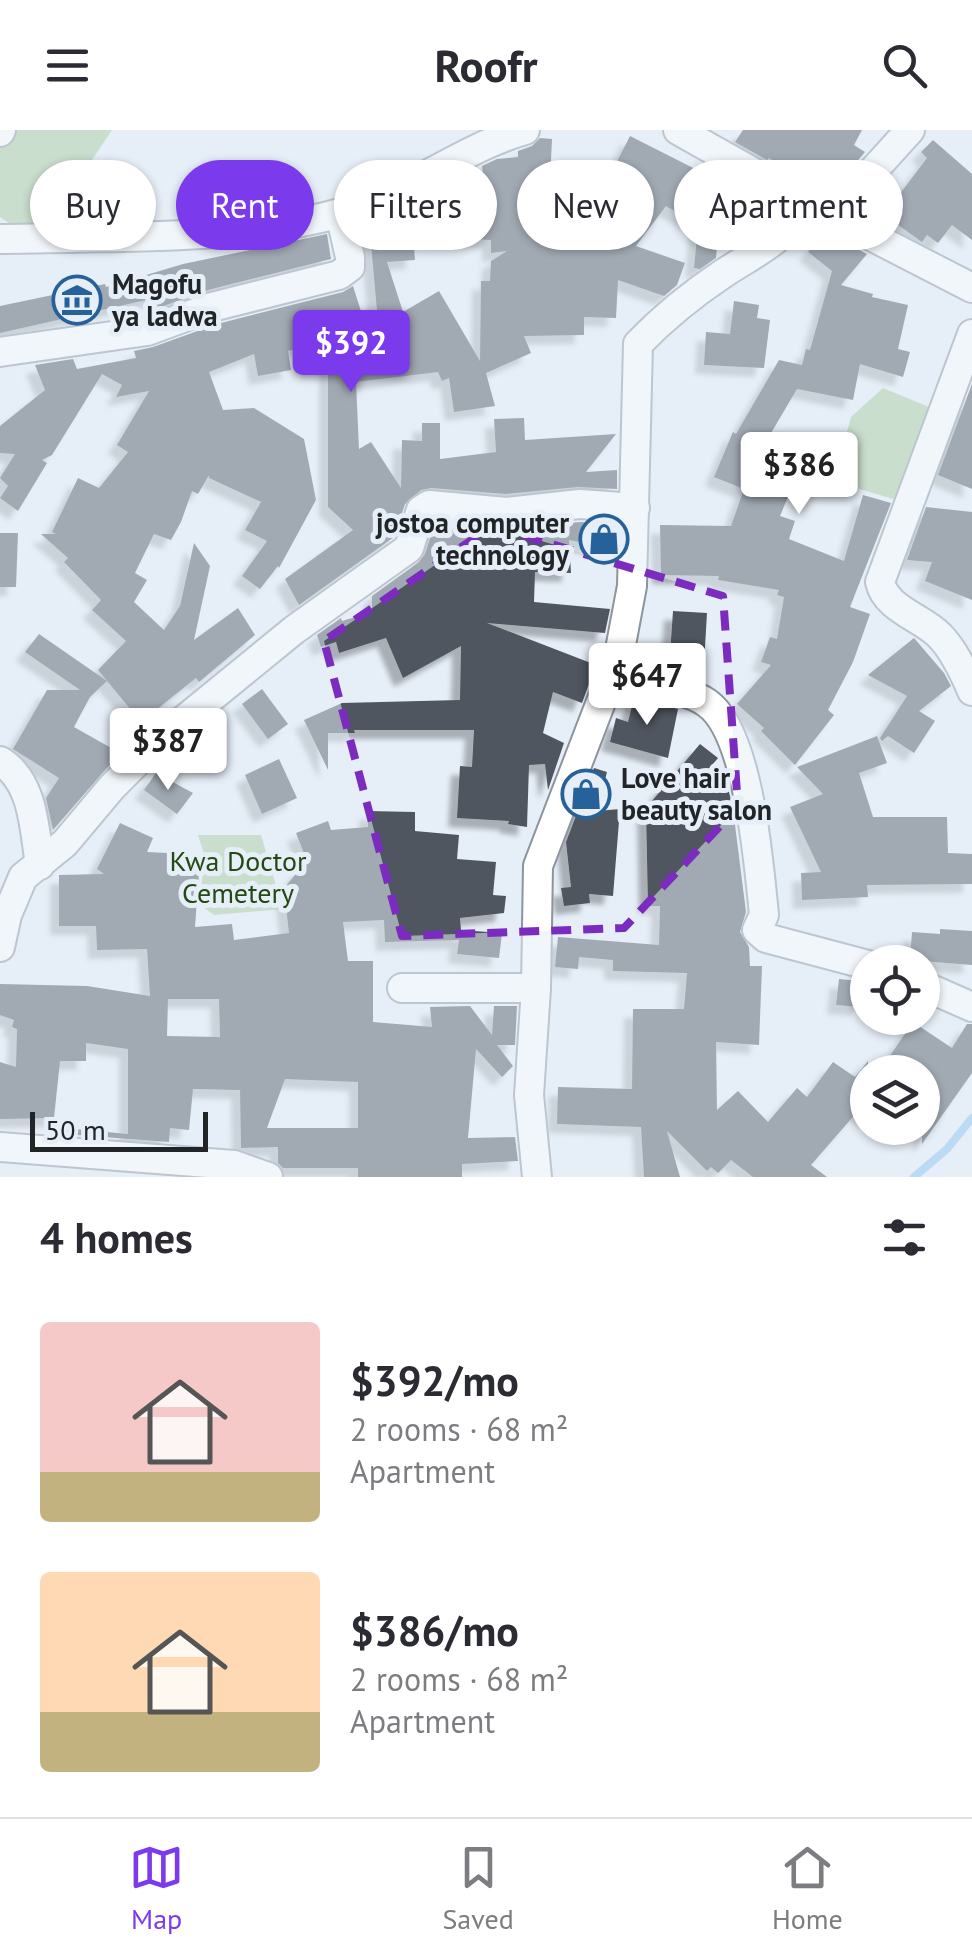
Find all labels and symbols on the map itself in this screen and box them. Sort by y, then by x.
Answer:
place label: Magofu ya ladwa [111,265,218,334]
museum icon: Magofu ya ladwa [51,274,103,326]
pin: $392 [292,310,410,395]
pin: $386 [740,432,858,517]
place label: jostoa computer technology [375,504,570,573]
shop icon: jostoa computer technology [578,513,630,565]
pin: $647 [588,643,706,728]
pin: $387 [109,708,227,793]
place label: Love hair beauty salon [621,759,772,828]
shop icon: Love hair beauty salon [560,768,612,820]
park label: Kwa Doctor Cemetery [169,842,307,911]
scale bar [30,1107,208,1151]

